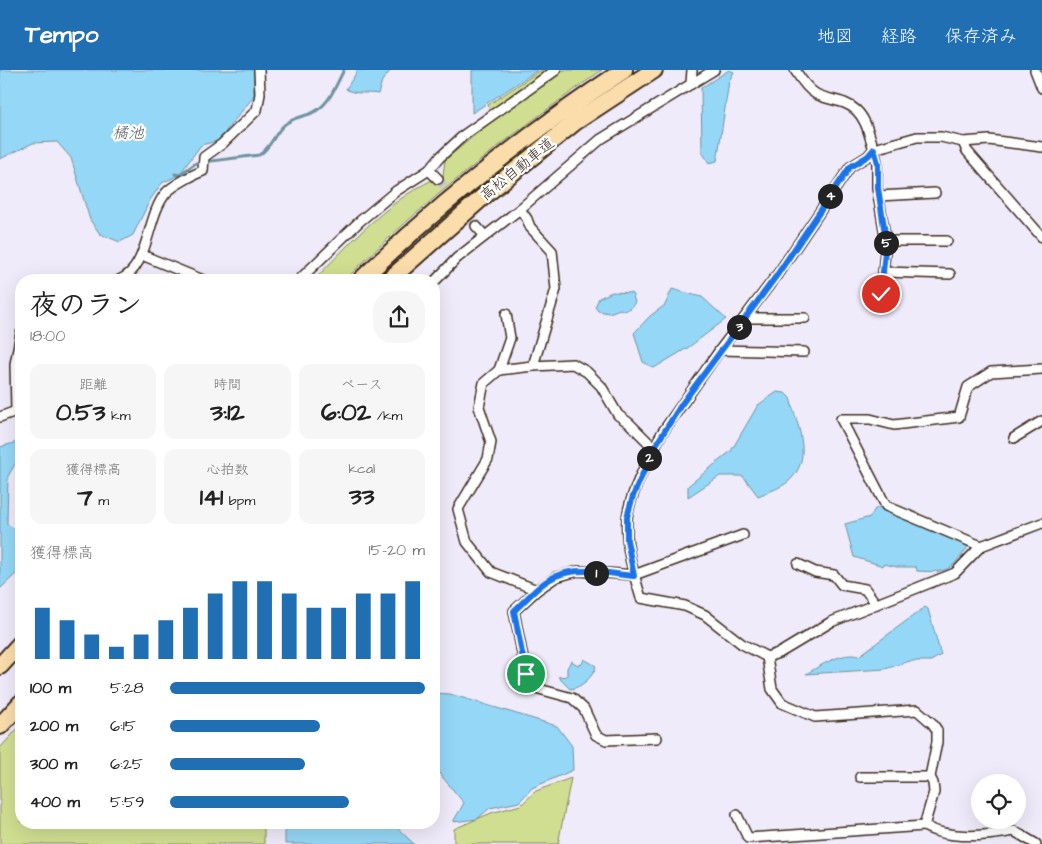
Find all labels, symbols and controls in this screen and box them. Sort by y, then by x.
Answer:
text: Tempo [25,18,98,52]
text: 地図 [817,24,853,49]
text: 経路 [881,24,917,49]
text: 保存済み [945,24,1017,49]
water label: 橘池 [112,122,145,144]
street label: 高松自動車道 [476,133,559,206]
pin: 4 [818,184,842,208]
text: 4 [826,186,835,206]
pin: 5 [874,230,898,256]
text: 5 [882,233,891,253]
pin [860,273,902,315]
icon: check [867,280,895,308]
text: 夜のラン [30,286,142,325]
button: share [373,291,425,343]
pin: 3 [726,314,752,340]
text: 3 [736,317,743,337]
text: 18:00 [30,325,65,347]
text: 距離 [79,375,107,395]
text: 時間 [213,375,241,395]
text: ペース [341,375,382,395]
text: 0.53 [56,395,105,430]
text: 3:12 [210,395,245,430]
text: 6:02 [321,395,371,430]
text: km [105,406,131,426]
text: /km [371,406,403,426]
pin: 2 [636,446,662,470]
text: 2 [645,448,654,468]
text: kcal [348,459,375,479]
text: 獲得標高 [65,460,121,480]
text: 心拍数 [206,460,248,480]
text: 33 [349,479,375,514]
text: 7 [77,480,93,515]
text: 141 [200,480,223,515]
text: m [93,491,109,511]
text: bpm [223,491,255,511]
text: 15–20 m [369,539,425,561]
text: 獲得標高 [30,542,94,564]
pin: 1 [584,560,608,586]
text: 1 [596,563,597,583]
pin [505,653,547,695]
icon: arrive [512,660,540,688]
text: 100 m [30,677,71,699]
text: 5:28 [110,677,144,699]
text: 200 m [30,715,78,737]
text: 6:15 [110,715,136,737]
text: 300 m [30,753,77,775]
text: 6:25 [110,753,143,775]
map controls [971,774,1026,829]
button: locate [971,774,1026,829]
text: 400 m [30,791,80,813]
text: 5:59 [110,791,144,813]

